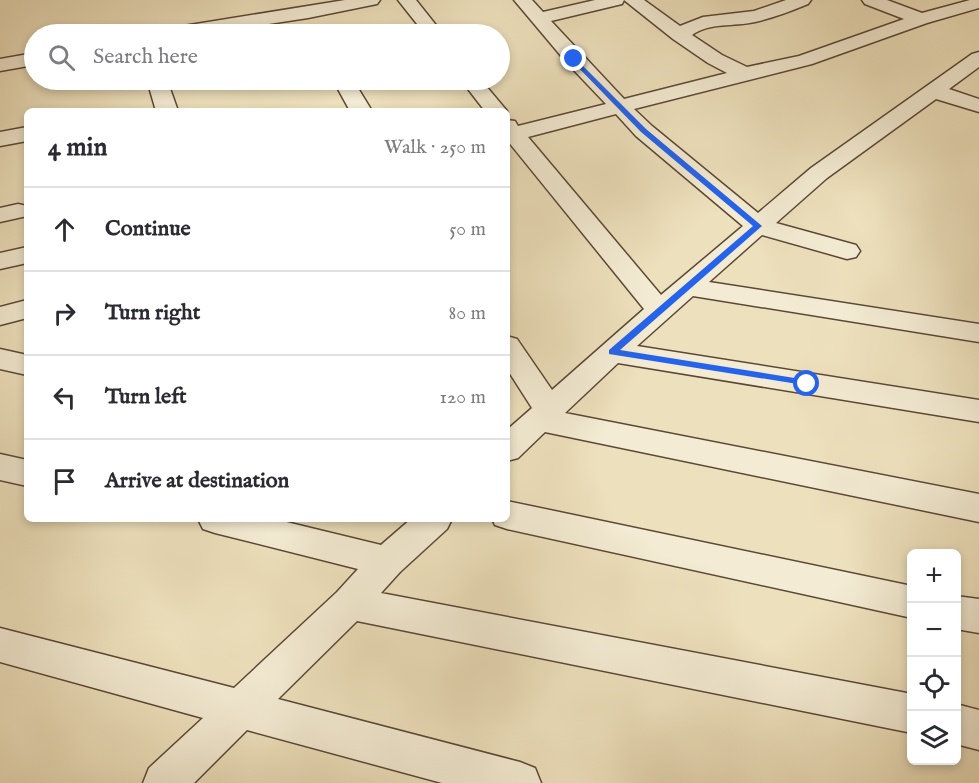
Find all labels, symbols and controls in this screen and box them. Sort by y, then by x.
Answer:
search box [24,24,510,90]
icon: search [45,41,78,74]
text: Search here [93,43,198,71]
route end [560,45,586,71]
text: 4 min [48,131,107,164]
text: Walk · 250 m [384,135,486,160]
icon: ahead [48,213,81,246]
text: Continue [105,215,191,243]
text: 50 m [449,217,486,242]
icon: right [48,297,81,330]
text: Turn right [105,299,200,327]
text: 80 m [449,301,486,326]
route start [793,370,819,396]
icon: left [48,381,81,414]
text: Turn left [105,383,187,411]
text: 120 m [440,385,486,410]
icon: arrive [48,465,81,498]
text: Arrive at destination [105,467,289,495]
map controls [907,549,961,765]
button: + [907,549,961,603]
button: − [907,603,961,657]
button: locate [907,657,961,711]
button: layers [907,711,961,765]

